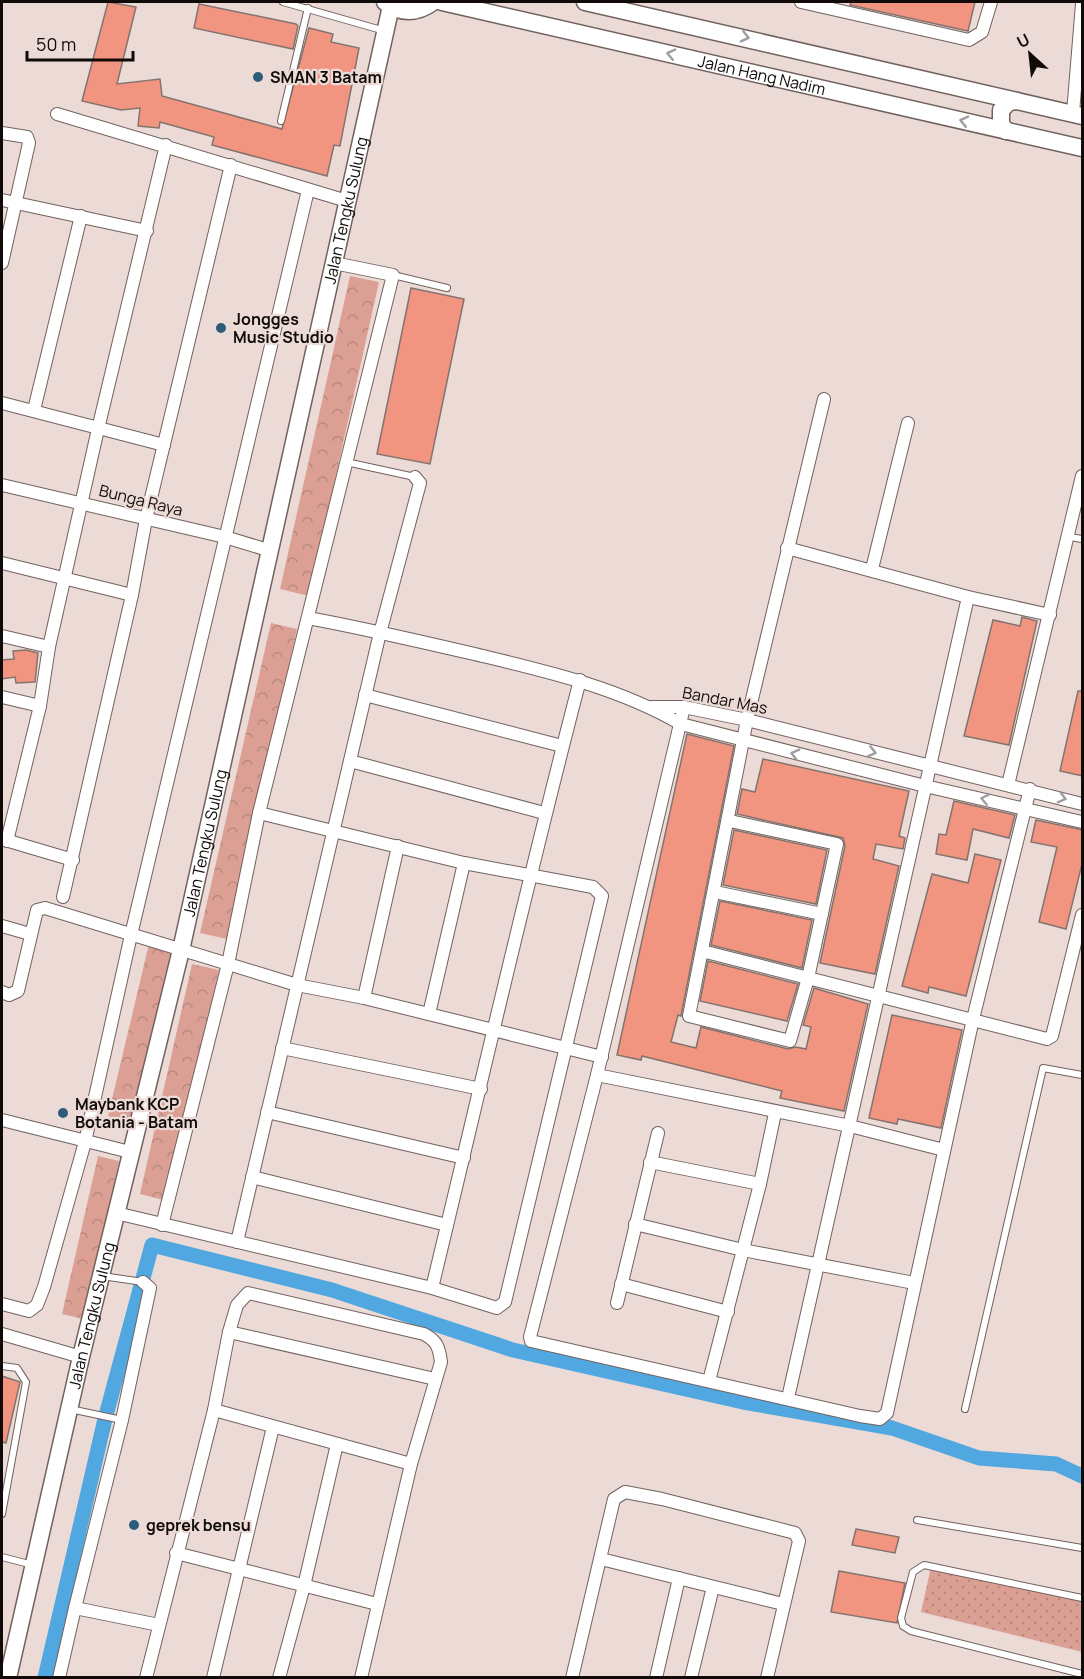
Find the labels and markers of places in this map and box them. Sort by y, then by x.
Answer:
place label: SMAN 3 Batam [270,66,382,88]
marker: SMAN 3 Batam [251,70,265,84]
place label: Jongges Music Studio [233,308,334,348]
marker: Jongges Music Studio [214,321,228,335]
place label: Maybank KCP Botania - Batam [75,1093,198,1133]
marker: Maybank KCP Botania - Batam [56,1106,70,1120]
place label: geprek bensu [146,1514,251,1536]
marker: geprek bensu [127,1518,141,1532]

